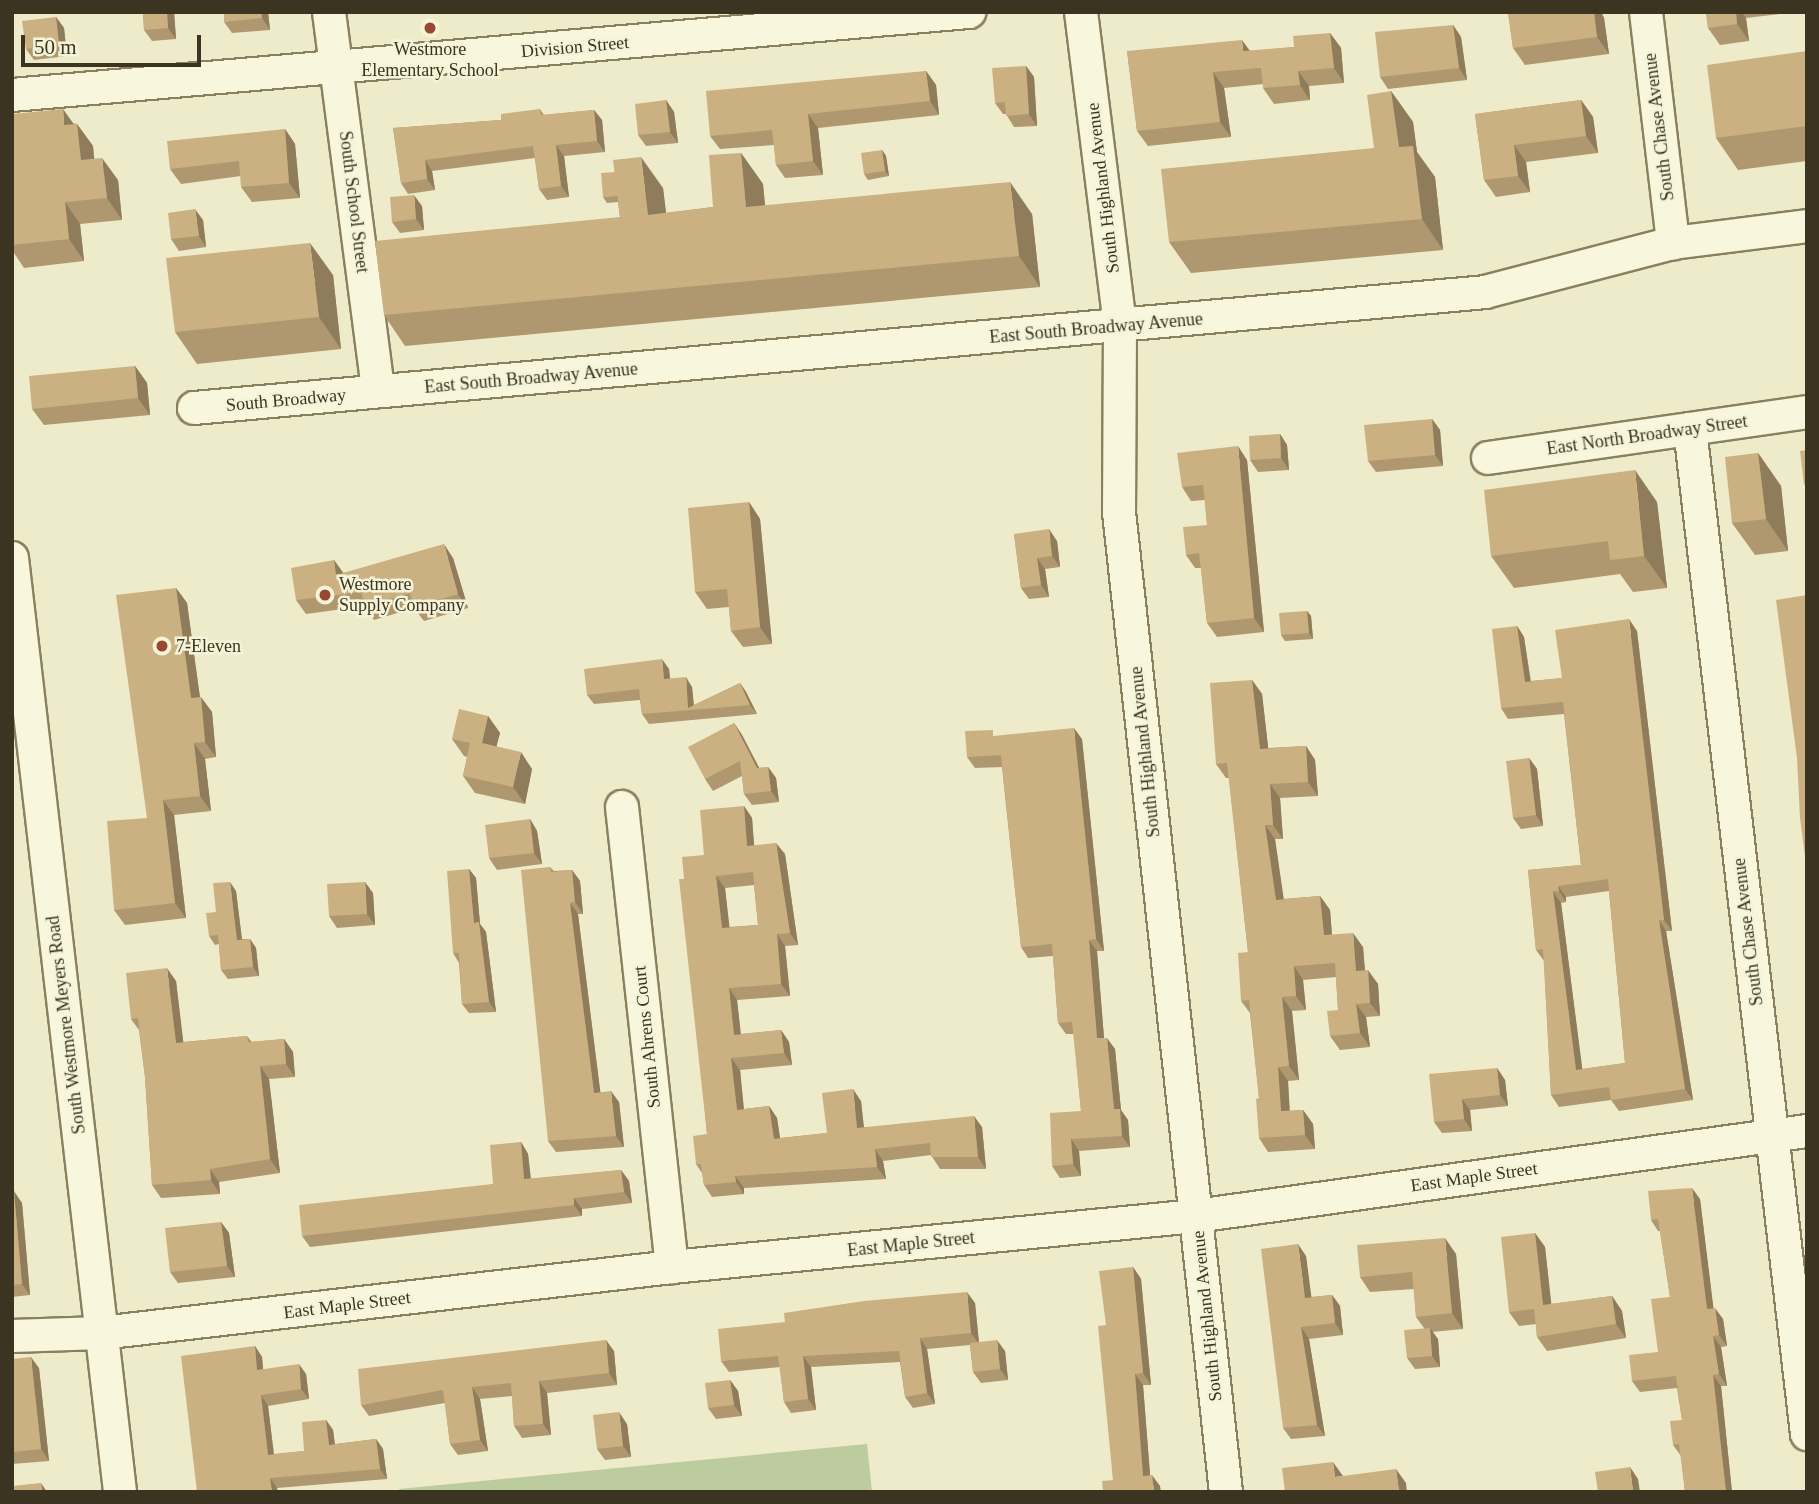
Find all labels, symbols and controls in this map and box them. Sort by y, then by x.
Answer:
marker: Westmore Elementary School [422,20,438,36]
scale bar [24,21,205,65]
street label: Division Street [520,32,630,62]
text: 50 m [34,35,77,59]
place label: Westmore Elementary School [361,39,499,82]
street label: South Chase Avenue [1639,51,1679,203]
street label: South Highland Avenue [1082,101,1124,275]
street label: South School Street [335,130,373,274]
street label: East South Broadway Avenue [988,308,1204,348]
street label: East South Broadway Avenue [423,358,639,398]
street label: South Broadway [225,384,347,416]
street label: East North Broadway Street [1545,410,1749,460]
place label: Westmore Supply Company [339,574,465,616]
marker: Westmore Supply Company [317,587,333,603]
place label: 7-Eleven [176,635,241,657]
marker: 7-Eleven [154,638,170,654]
street label: South Highland Avenue [1125,665,1165,839]
street label: South Chase Avenue [1728,856,1768,1008]
street label: South Westmore Meyers Road [42,914,90,1136]
street label: South Ahrens Court [629,964,665,1110]
street label: East Maple Street [1409,1157,1539,1197]
street label: East Maple Street [846,1227,976,1261]
street label: South Highland Avenue [1187,1229,1227,1403]
street label: East Maple Street [282,1286,412,1324]

